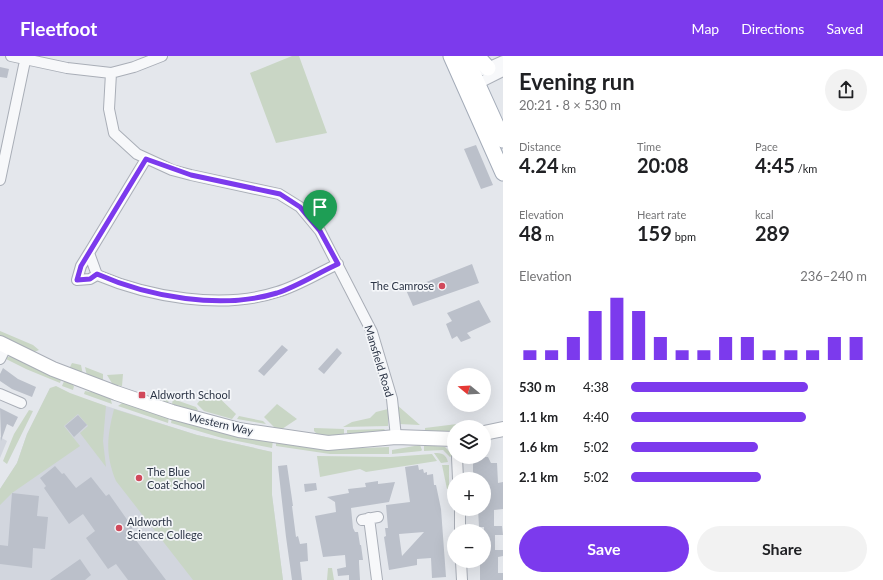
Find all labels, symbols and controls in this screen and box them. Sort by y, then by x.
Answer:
text: Fleetfoot [20,17,97,40]
text: Map [692,20,719,37]
text: Directions [741,20,804,37]
text: Saved [826,20,863,37]
text: Evening run [519,68,635,95]
button: share [825,69,867,111]
text: 20:21 · 8 × 530 m [519,97,621,113]
text: Distance [519,140,561,153]
text: Time [637,140,661,153]
text: Pace [755,140,778,153]
text: 4.24 [519,153,559,177]
text: 20:08 [637,153,689,177]
text: 4:45 [755,153,795,177]
text: km [559,162,576,175]
text: /km [795,162,817,175]
pin [303,190,337,231]
icon: arrive [309,196,331,218]
text: Elevation [519,208,564,221]
text: Heart rate [637,208,686,221]
text: kcal [755,208,774,221]
text: 48 [519,221,542,245]
text: 159 [637,221,672,245]
text: 289 [755,221,790,245]
text: m [542,230,554,243]
text: bpm [672,230,696,243]
text: Elevation [519,268,572,284]
text: 236–240 m [800,268,867,284]
place label: The Camrose [370,279,434,292]
marker: The Camrose [437,281,447,291]
street label: Mansfield Road [362,323,397,398]
north arrow [447,368,491,412]
map controls [447,368,491,568]
text: 530 m [519,379,556,395]
text: 4:38 [583,379,609,395]
place label: Aldworth School [150,388,230,401]
marker: Aldworth School [137,390,147,400]
text: 1.1 km [519,409,558,425]
text: 4:40 [583,409,609,425]
street label: Western Way [188,410,255,437]
button: layers [447,420,491,464]
text: 1.6 km [519,439,558,455]
text: 5:02 [583,439,609,455]
place label: The Blue Coat School [147,465,205,491]
text: 2.1 km [519,469,558,485]
text: 5:02 [583,469,609,485]
button: + [447,472,491,516]
marker: The Blue Coat School [134,473,144,483]
place label: Aldworth Science College [127,515,203,541]
marker: Aldworth Science College [114,523,124,533]
button: − [447,524,491,568]
button: Save [519,526,689,572]
button: Share [697,526,867,572]

